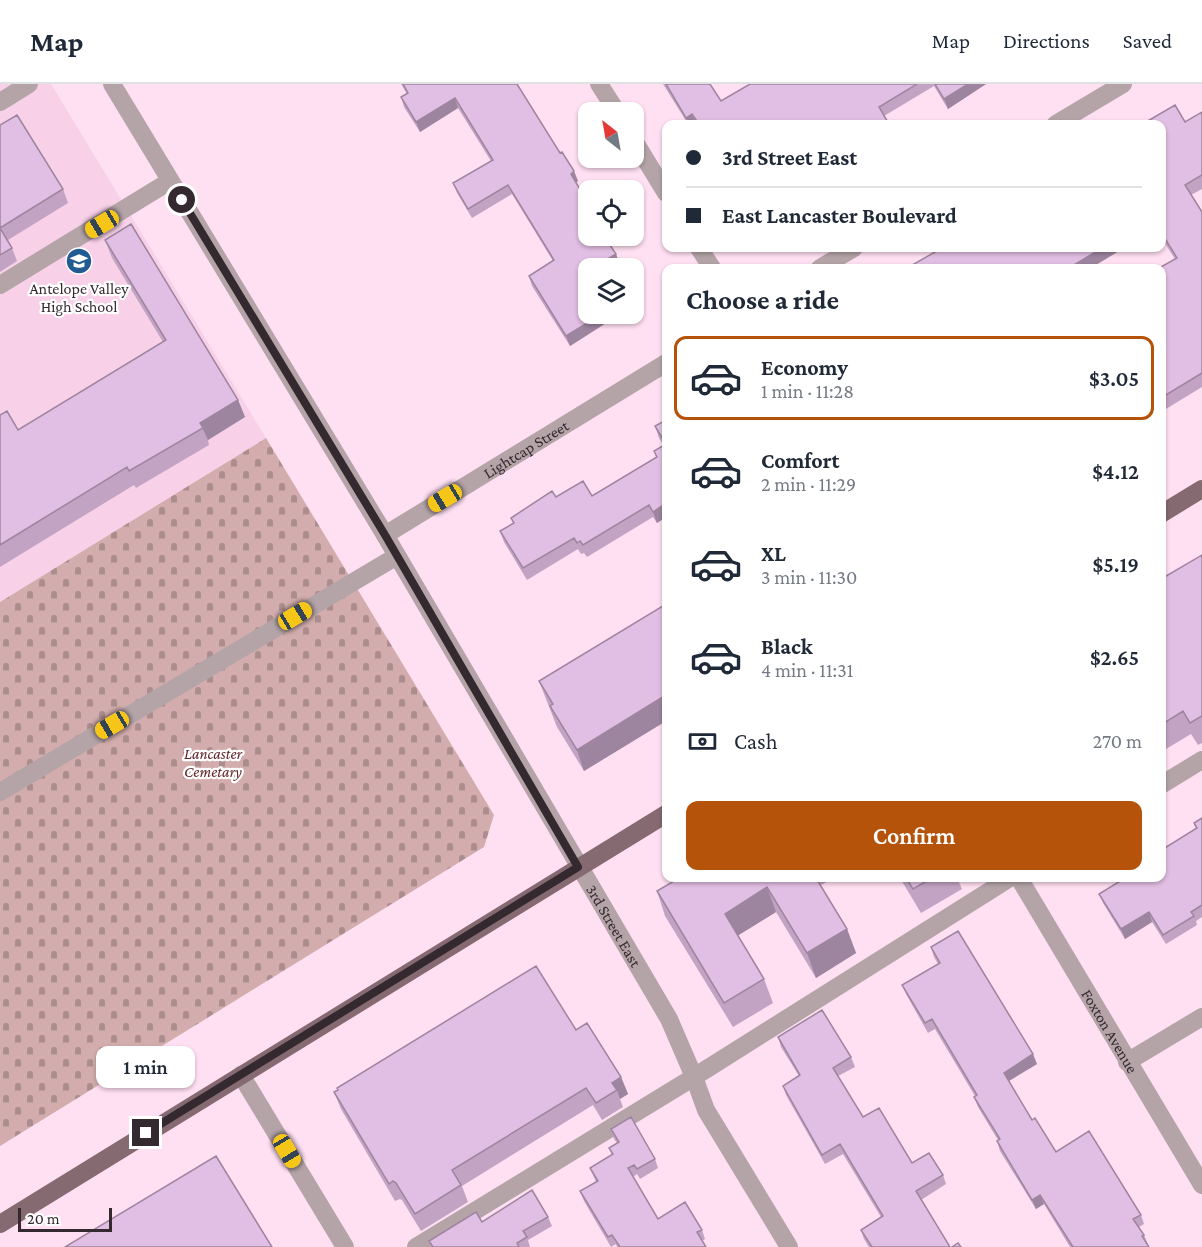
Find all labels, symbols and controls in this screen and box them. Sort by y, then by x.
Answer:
text: Map [30,26,83,57]
text: Map [932,29,970,53]
text: Directions [1003,29,1090,53]
text: Saved [1123,29,1172,53]
north arrow [578,102,644,168]
map controls [578,102,644,324]
text: 3rd Street East [722,145,857,170]
button: locate [578,180,644,246]
route start [168,186,195,213]
text: East Lancaster Boulevard [722,203,957,228]
car [82,207,122,241]
school or university icon: Antelope Valley High School [64,246,94,276]
button: layers [578,258,644,324]
place label: Antelope Valley High School [29,280,129,316]
text: Choose a ride [686,285,839,315]
icon: car [689,351,743,405]
text: Economy [761,355,848,380]
text: $3.05 [1089,366,1139,391]
text: 1 min · 11:28 [761,380,854,402]
street label: Lightcap Street [480,416,572,481]
icon: car [689,444,743,498]
text: Comfort [761,448,839,473]
text: $4.12 [1092,459,1139,484]
text: 2 min · 11:29 [761,473,856,495]
car [425,481,465,515]
icon: car [689,537,743,591]
text: XL [761,541,786,566]
text: $5.19 [1093,552,1139,577]
text: 3 min · 11:30 [761,566,857,588]
car [275,599,315,633]
icon: car [689,630,743,684]
text: Black [761,634,813,659]
text: $2.65 [1090,645,1139,670]
text: 4 min · 11:31 [761,659,853,681]
car [92,708,132,742]
icon: cash [686,725,719,758]
text: Cash [734,729,778,754]
text: 270 m [1093,730,1142,752]
park label: Lancaster Cemetary [184,745,242,781]
button: Confirm [686,801,1142,870]
street label: 3rd Street East [583,881,645,970]
street label: Foxton Avenue [1079,986,1142,1076]
callout: 1 min [96,1046,195,1088]
text: 1 min [123,1056,168,1078]
route end [132,1119,159,1146]
car [270,1131,304,1171]
scale bar [18,1205,112,1232]
text: 20 m [27,1210,60,1227]

